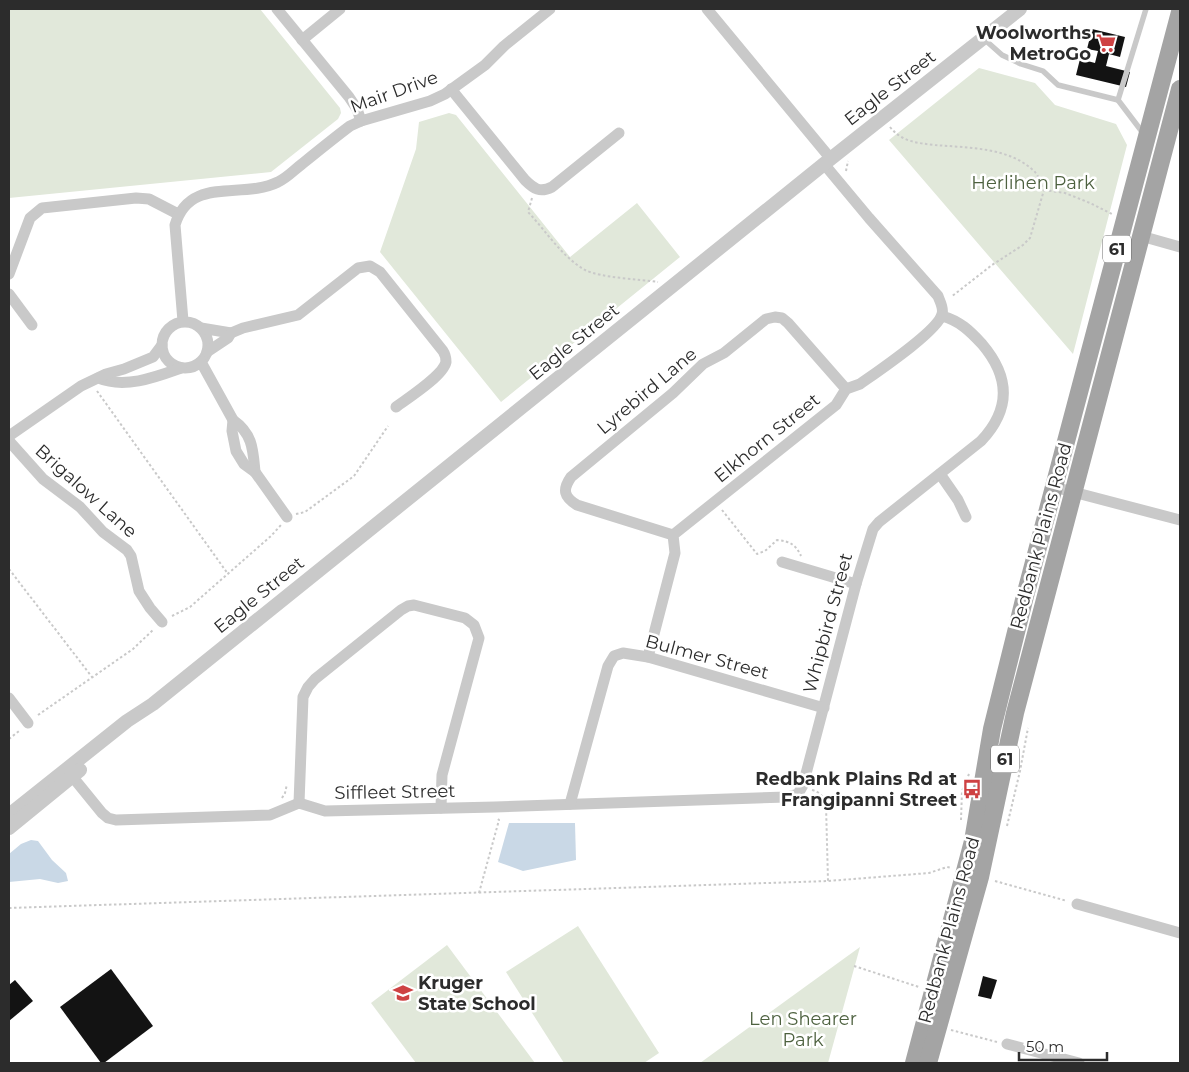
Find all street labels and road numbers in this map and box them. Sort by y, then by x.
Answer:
street label: Eagle Street [840,46,940,130]
street label: Mair Drive [347,66,441,118]
road number: 61 [1103,235,1131,262]
street label: Eagle Street [524,299,624,385]
street label: Lyrebird Lane [593,343,701,439]
street label: Elkhorn Street [710,389,824,487]
street label: Brigalow Lane [31,440,141,542]
street label: Redbank Plains Road [1005,440,1077,632]
street label: Whipbird Street [799,550,857,696]
street label: Eagle Street [209,552,309,638]
street label: Bulmer Street [643,630,771,684]
road number: 61 [991,746,1019,772]
street label: Siffleet Street [334,780,456,804]
street label: Redbank Plains Road [913,834,985,1026]

